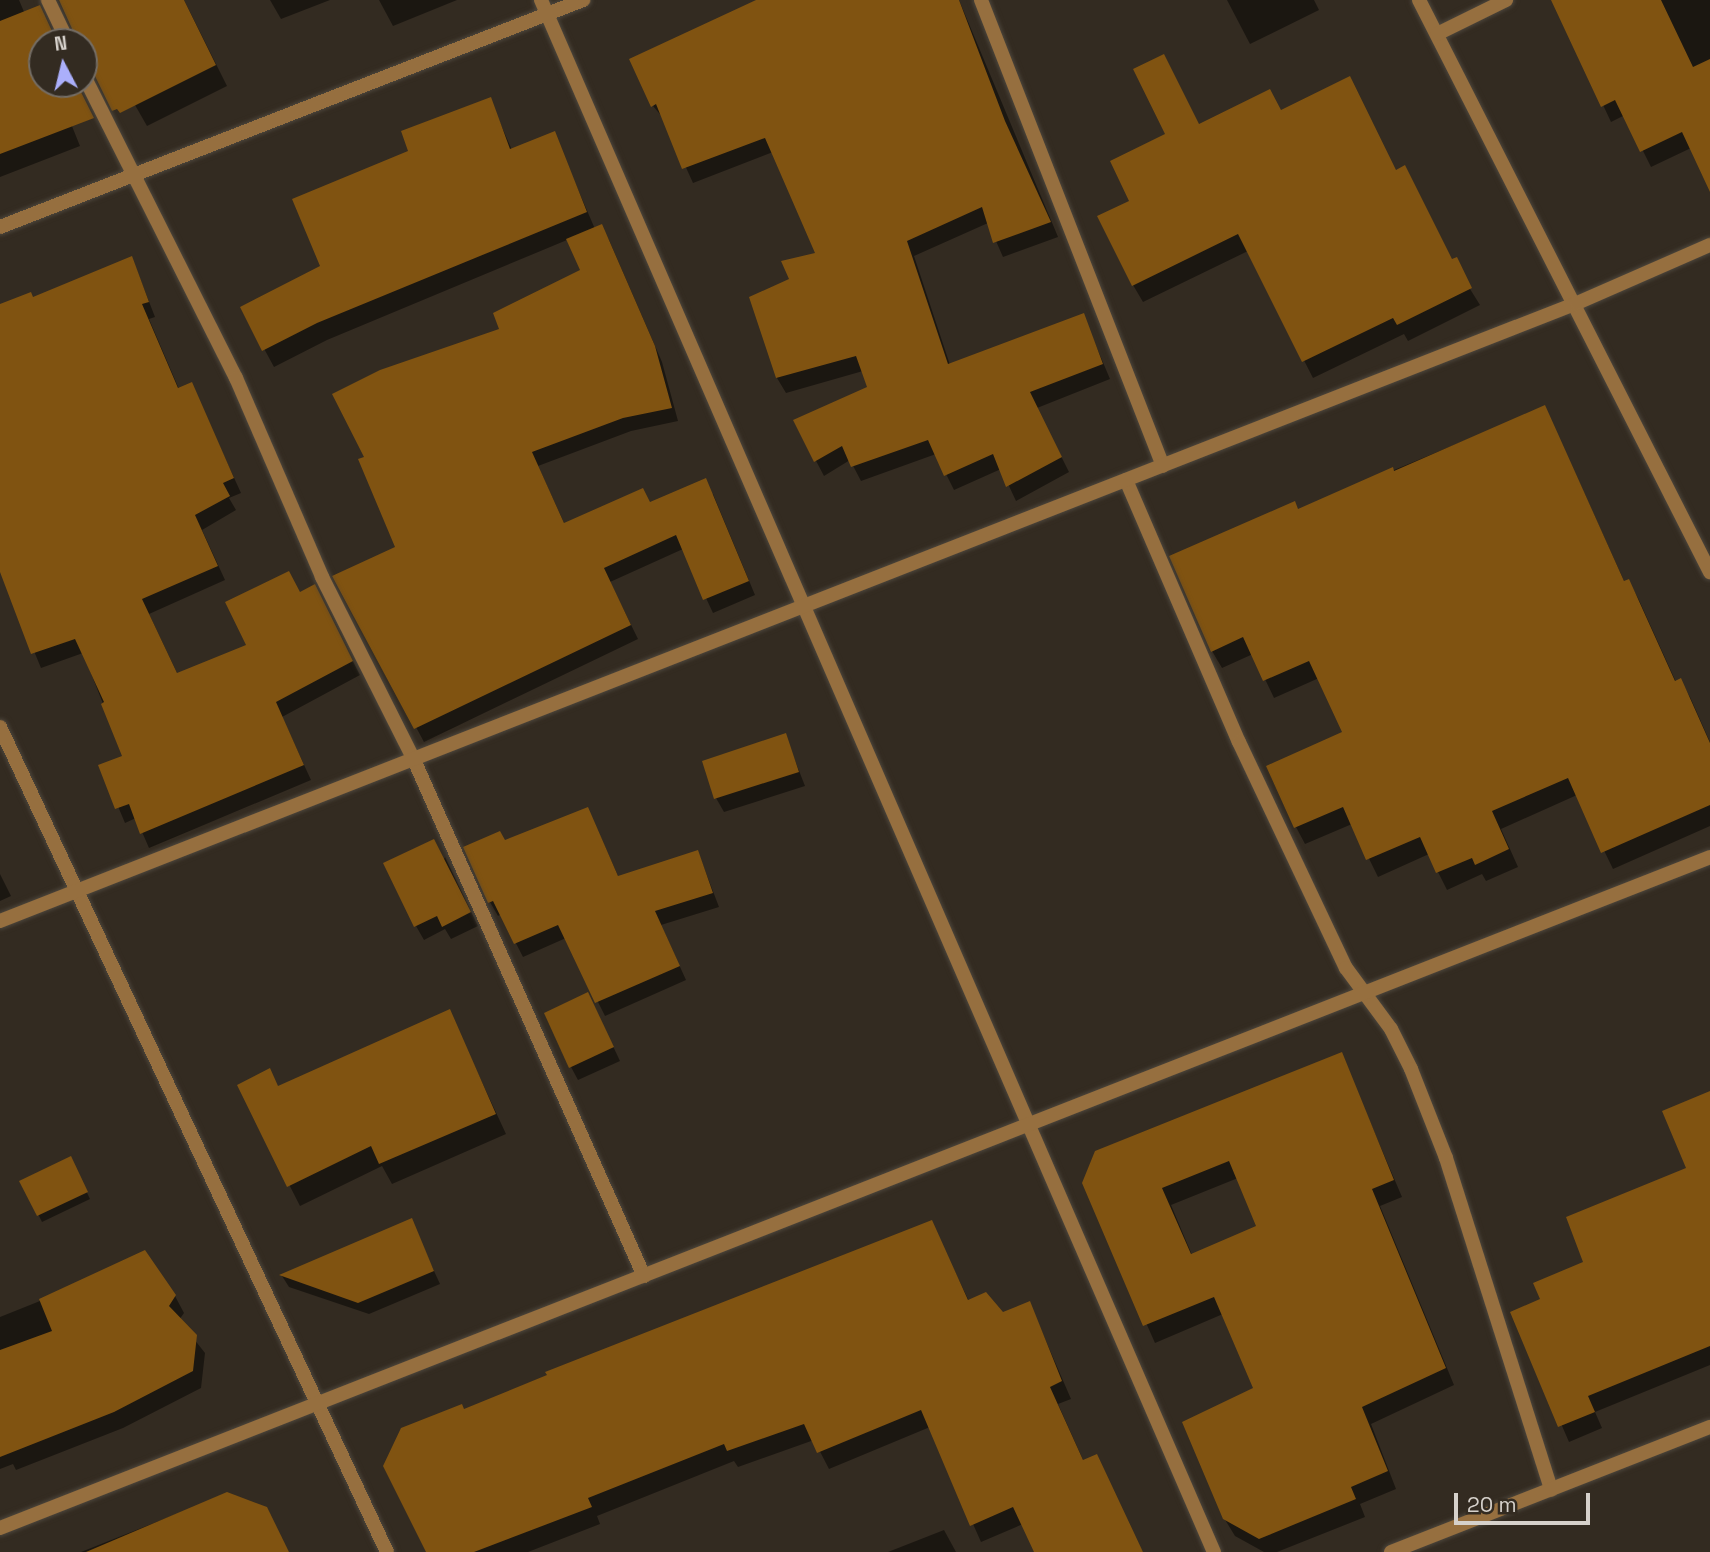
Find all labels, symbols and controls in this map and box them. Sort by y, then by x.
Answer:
north arrow [28,28,98,98]
text: N [53,30,68,57]
scale bar [1458,1478,1594,1522]
text: 20 m [1467,1491,1517,1518]

